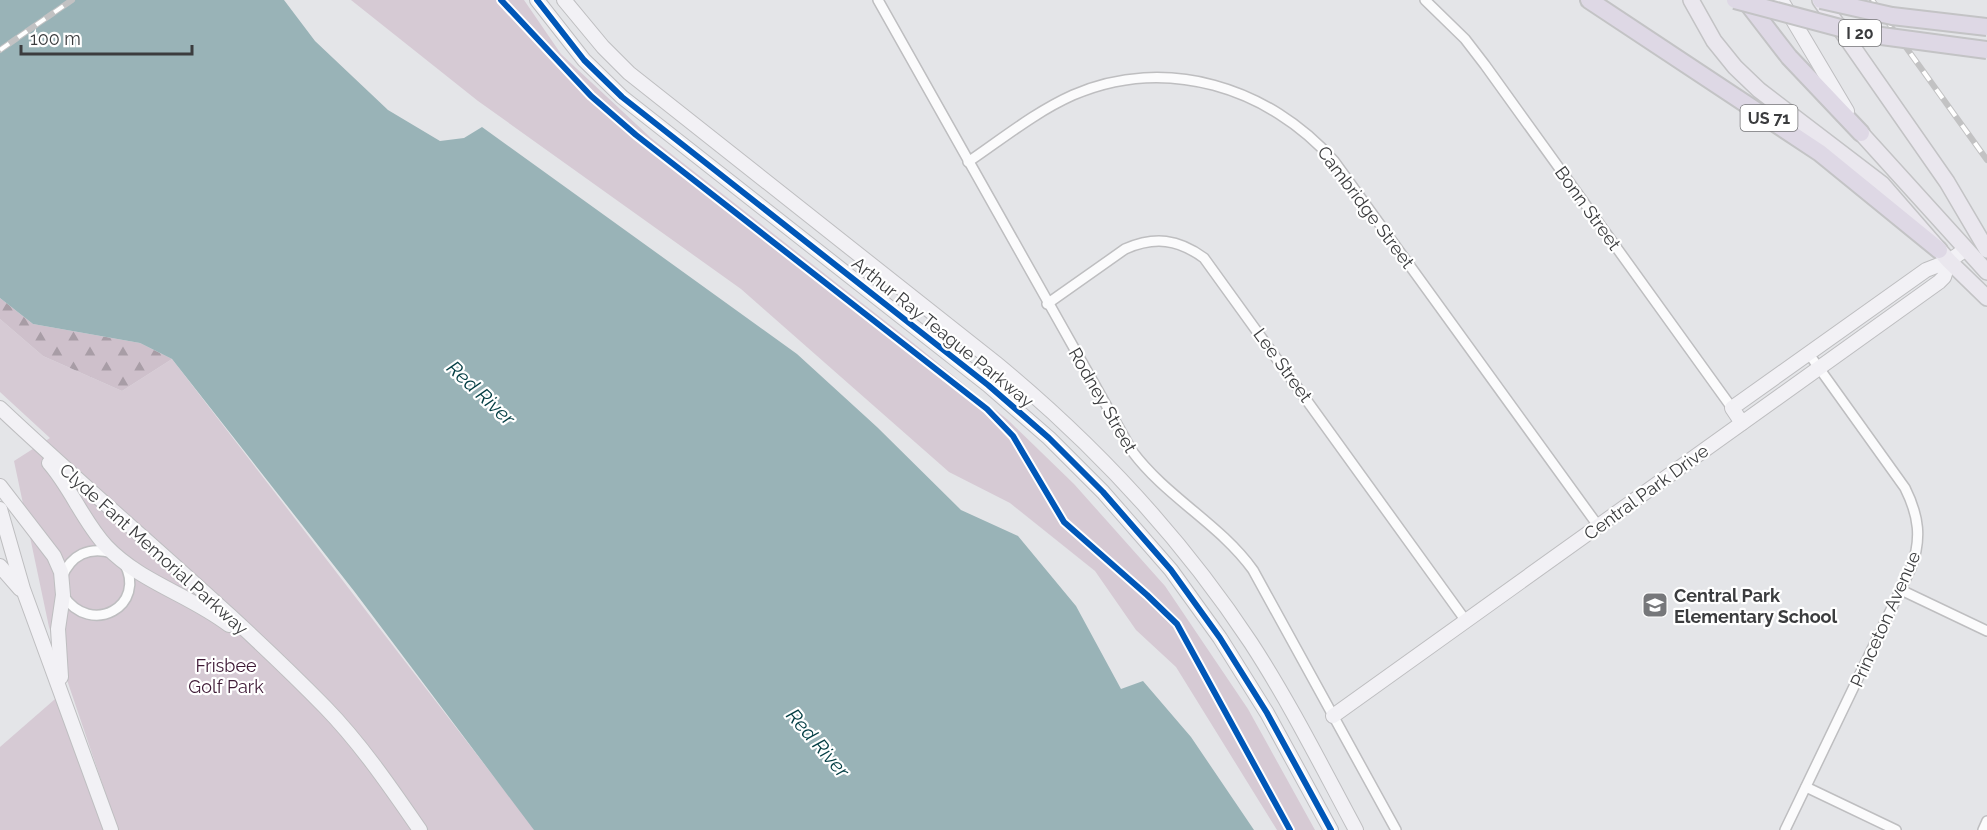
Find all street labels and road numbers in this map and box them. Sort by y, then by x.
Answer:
road number: I 20 [1839,20,1881,46]
road number: US 71 [1740,105,1798,131]
street label: Cambridge Street [1313,142,1419,272]
street label: Bonn Street [1551,162,1625,254]
street label: Arthur Ray Teague Parkway [848,252,1038,412]
street label: Lee Street [1249,324,1317,406]
street label: Rodney Street [1064,344,1142,456]
street label: Central Park Drive [1580,440,1713,544]
street label: Clyde Fant Memorial Parkway [56,459,253,639]
street label: Princeton Avenue [1846,547,1925,690]

